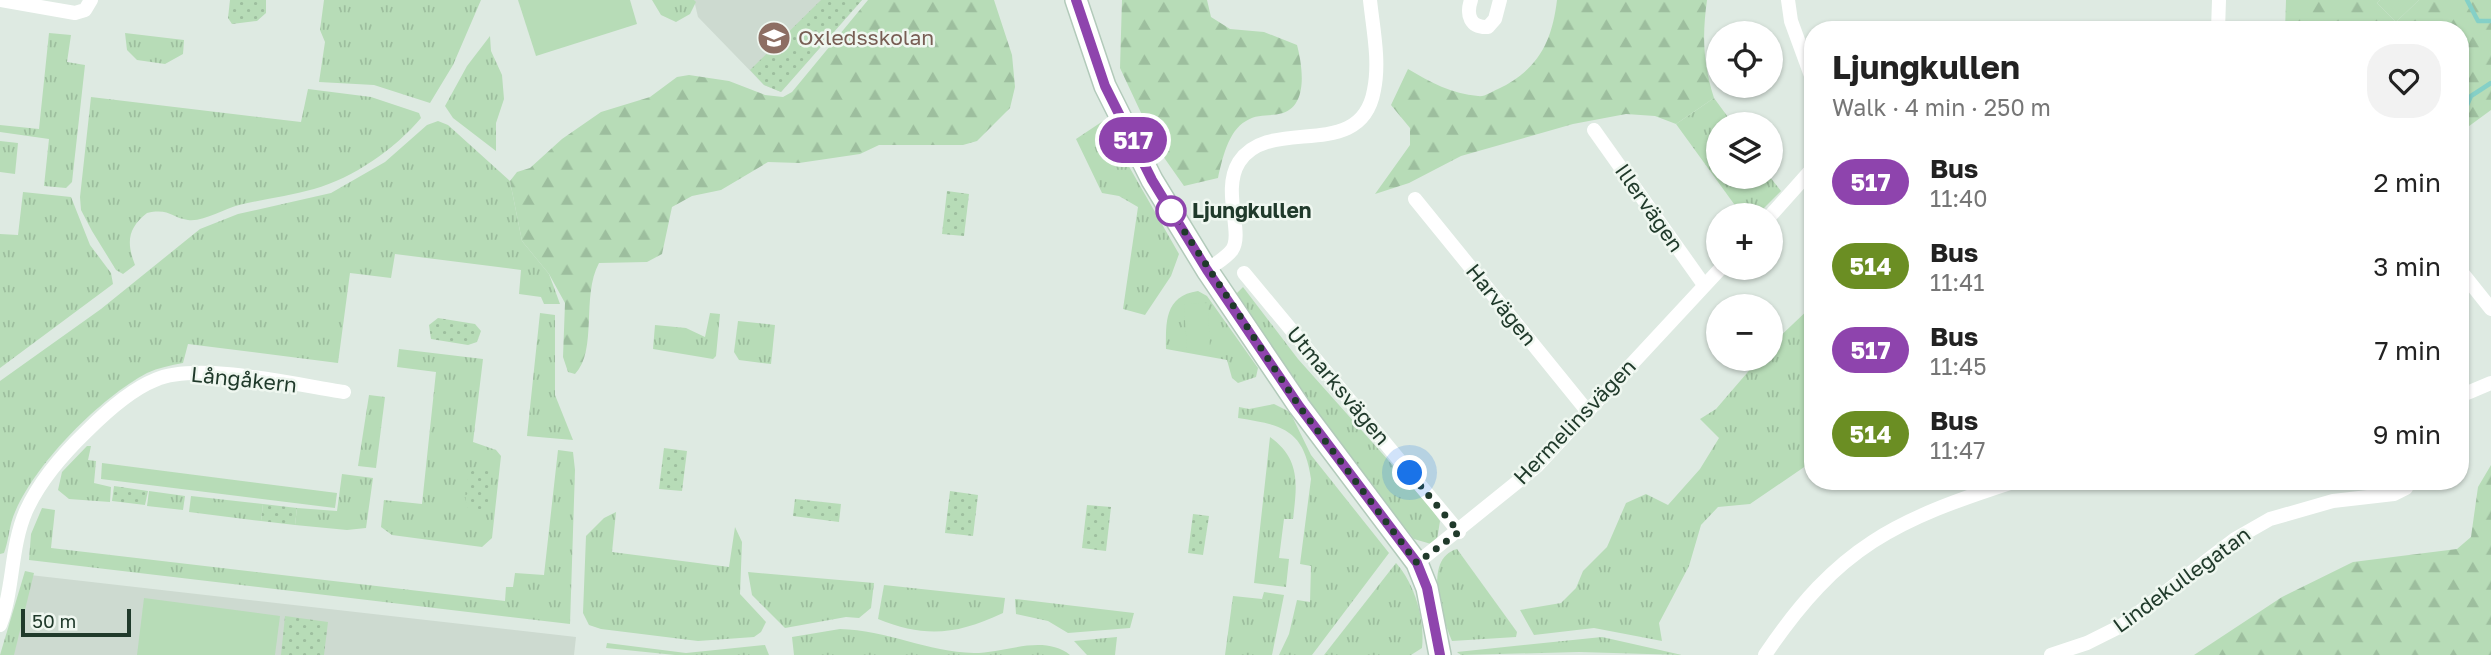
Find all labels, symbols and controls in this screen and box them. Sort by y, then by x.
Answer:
school or university icon: Oxledsskolan [755,19,793,57]
map controls [1706,21,1783,371]
button: locate [1706,21,1783,98]
place label: Oxledsskolan [798,24,934,50]
button: heart [2367,44,2441,118]
text: Ljungkullen [1832,47,2020,86]
text: Walk · 4 min · 250 m [1832,93,2051,121]
button: layers [1706,112,1783,189]
line badge: 517 [1093,117,1173,163]
text: 517 [1113,125,1153,154]
text: Bus [1930,153,1978,184]
street label: Illervägen [1610,158,1690,257]
text: 517 [1850,167,1891,196]
text: 2 min [2373,167,2441,198]
text: 11:40 [1930,184,1988,212]
marker: Ljungkullen [1156,196,1186,226]
place label: Ljungkullen [1192,197,1312,223]
button: + [1706,203,1783,280]
text: Bus [1930,237,1978,268]
text: 514 [1850,251,1892,280]
text: 3 min [2373,251,2441,282]
street label: Harvägen [1461,258,1543,351]
text: 11:41 [1930,268,1984,296]
button: − [1706,294,1783,371]
street label: Utmarksvägen [1282,321,1396,450]
text: Bus [1930,321,1978,352]
text: 517 [1850,335,1891,364]
text: 7 min [2375,335,2441,366]
text: 11:45 [1930,352,1987,380]
street label: Hermelinsvägen [1508,353,1641,490]
street label: Långåkern [190,361,298,397]
text: Bus [1930,405,1978,436]
text: 514 [1850,419,1892,448]
text: 9 min [2373,419,2441,450]
text: 11:47 [1930,436,1985,464]
your location [1392,455,1427,490]
street label: Lindekullegatan [2108,521,2255,638]
scale bar [21,606,131,638]
text: 50 m [32,609,76,632]

